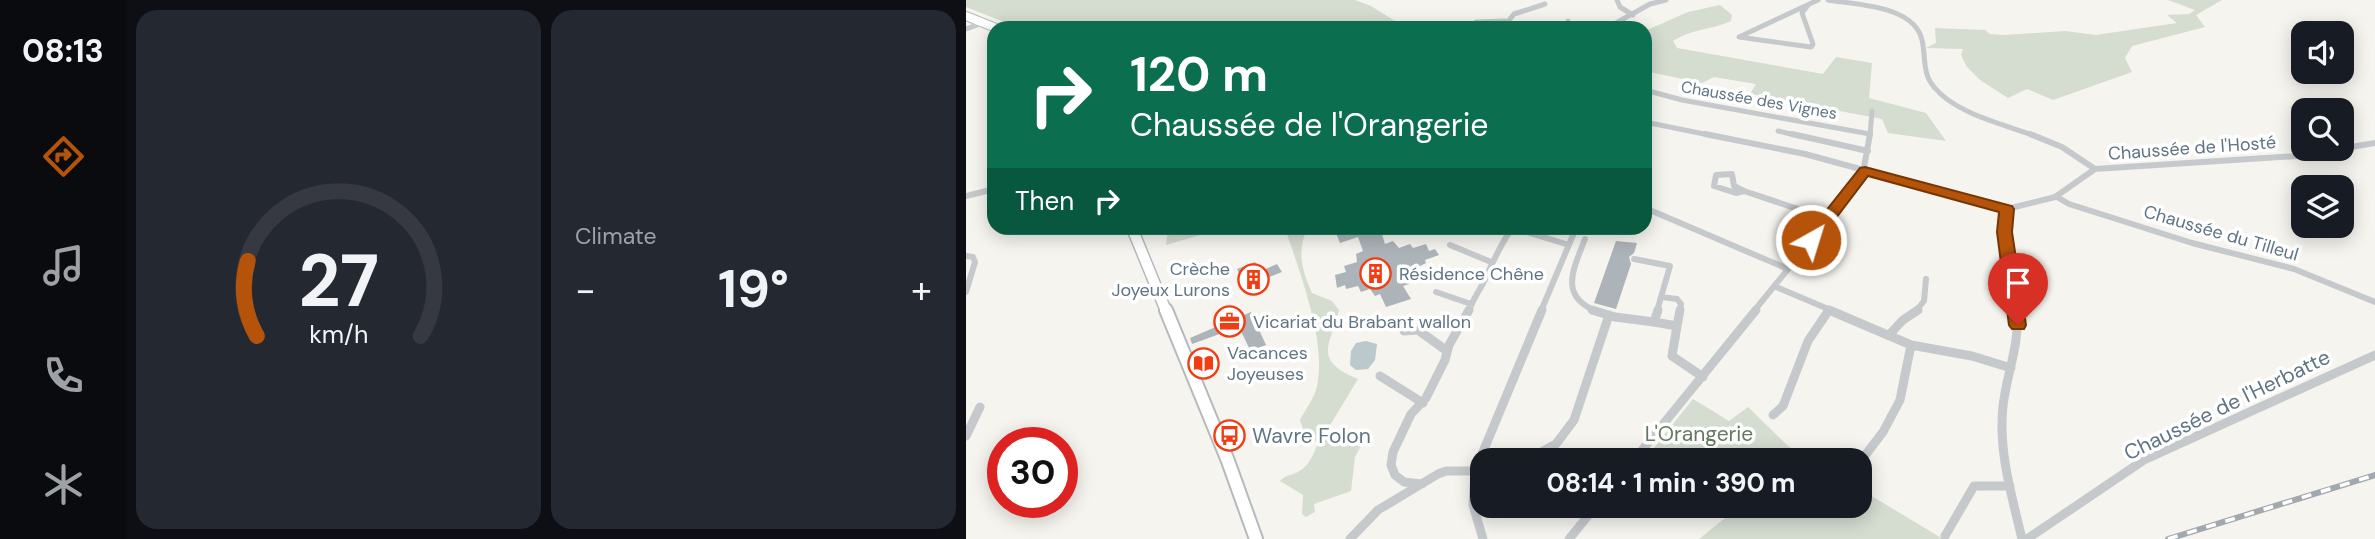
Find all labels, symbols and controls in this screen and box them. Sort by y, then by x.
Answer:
map controls [2291,21,2354,238]
button: sound [2291,21,2354,84]
text: 08:13 [22,30,104,72]
text: 120 m [1130,42,1268,106]
icon: right [1015,49,1106,140]
street label: Chaussée des Vignes [1679,76,1839,124]
button: search [2291,98,2354,161]
text: Chaussée de l'Orangerie [1130,104,1489,146]
street label: Chaussée de l'Hosté [2107,130,2277,166]
icon: directions [39,132,88,181]
button: layers [2291,175,2354,238]
icon: right [1088,182,1126,220]
text: Then [1015,184,1074,218]
street label: Chaussée du Tilleul [2141,199,2301,267]
position arrow [1774,203,1848,277]
text: Climate [575,221,657,251]
text: 27 [298,234,379,329]
icon: music [39,241,88,290]
pin [1988,253,2048,325]
text: 19° [718,255,789,323]
place label: Crèche Joyeux Lurons [1111,257,1230,302]
building icon: Résidence Chêne [1359,257,1393,291]
building icon: Crèche Joyeux Lurons [1236,262,1270,296]
place label: Résidence Chêne [1399,262,1544,286]
icon: arrive [1999,264,2037,302]
text: − [575,265,596,315]
text: + [911,265,932,315]
office icon: Vicariat du Brabant wallon [1213,305,1247,339]
place label: Vicariat du Brabant wallon [1253,310,1471,334]
text: km/h [309,317,368,350]
place label: Vacances Joyeuses [1227,341,1308,386]
street label: Chaussée de l'Herbatte [2119,343,2335,467]
library icon: Vacances Joyeuses [1187,346,1221,380]
icon: phone [39,351,88,400]
bus stop icon: Wavre Folon [1212,419,1246,453]
park label: L'Orangerie [1645,420,1753,448]
place label: Wavre Folon [1252,422,1371,450]
speed limit sign: 30 [987,427,1078,518]
icon: climate [39,460,88,509]
text: 08:14 · 1 min · 390 m [1547,466,1795,500]

